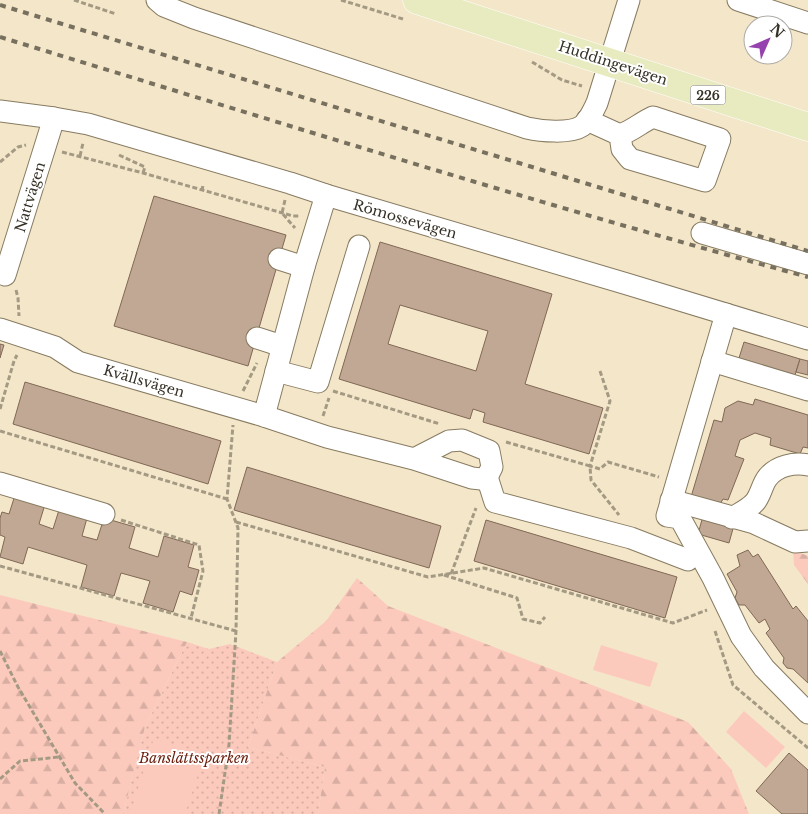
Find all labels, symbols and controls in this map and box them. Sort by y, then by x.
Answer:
north arrow [743,15,793,65]
text: N [766,20,788,42]
street label: Huddingevägen [556,37,670,89]
road number: 226 [690,86,726,104]
street label: Nattvägen [11,159,49,234]
street label: Römossevägen [351,196,459,242]
street label: Kvällsvägen [101,361,187,401]
park label: Banslättssparken [138,749,249,767]

